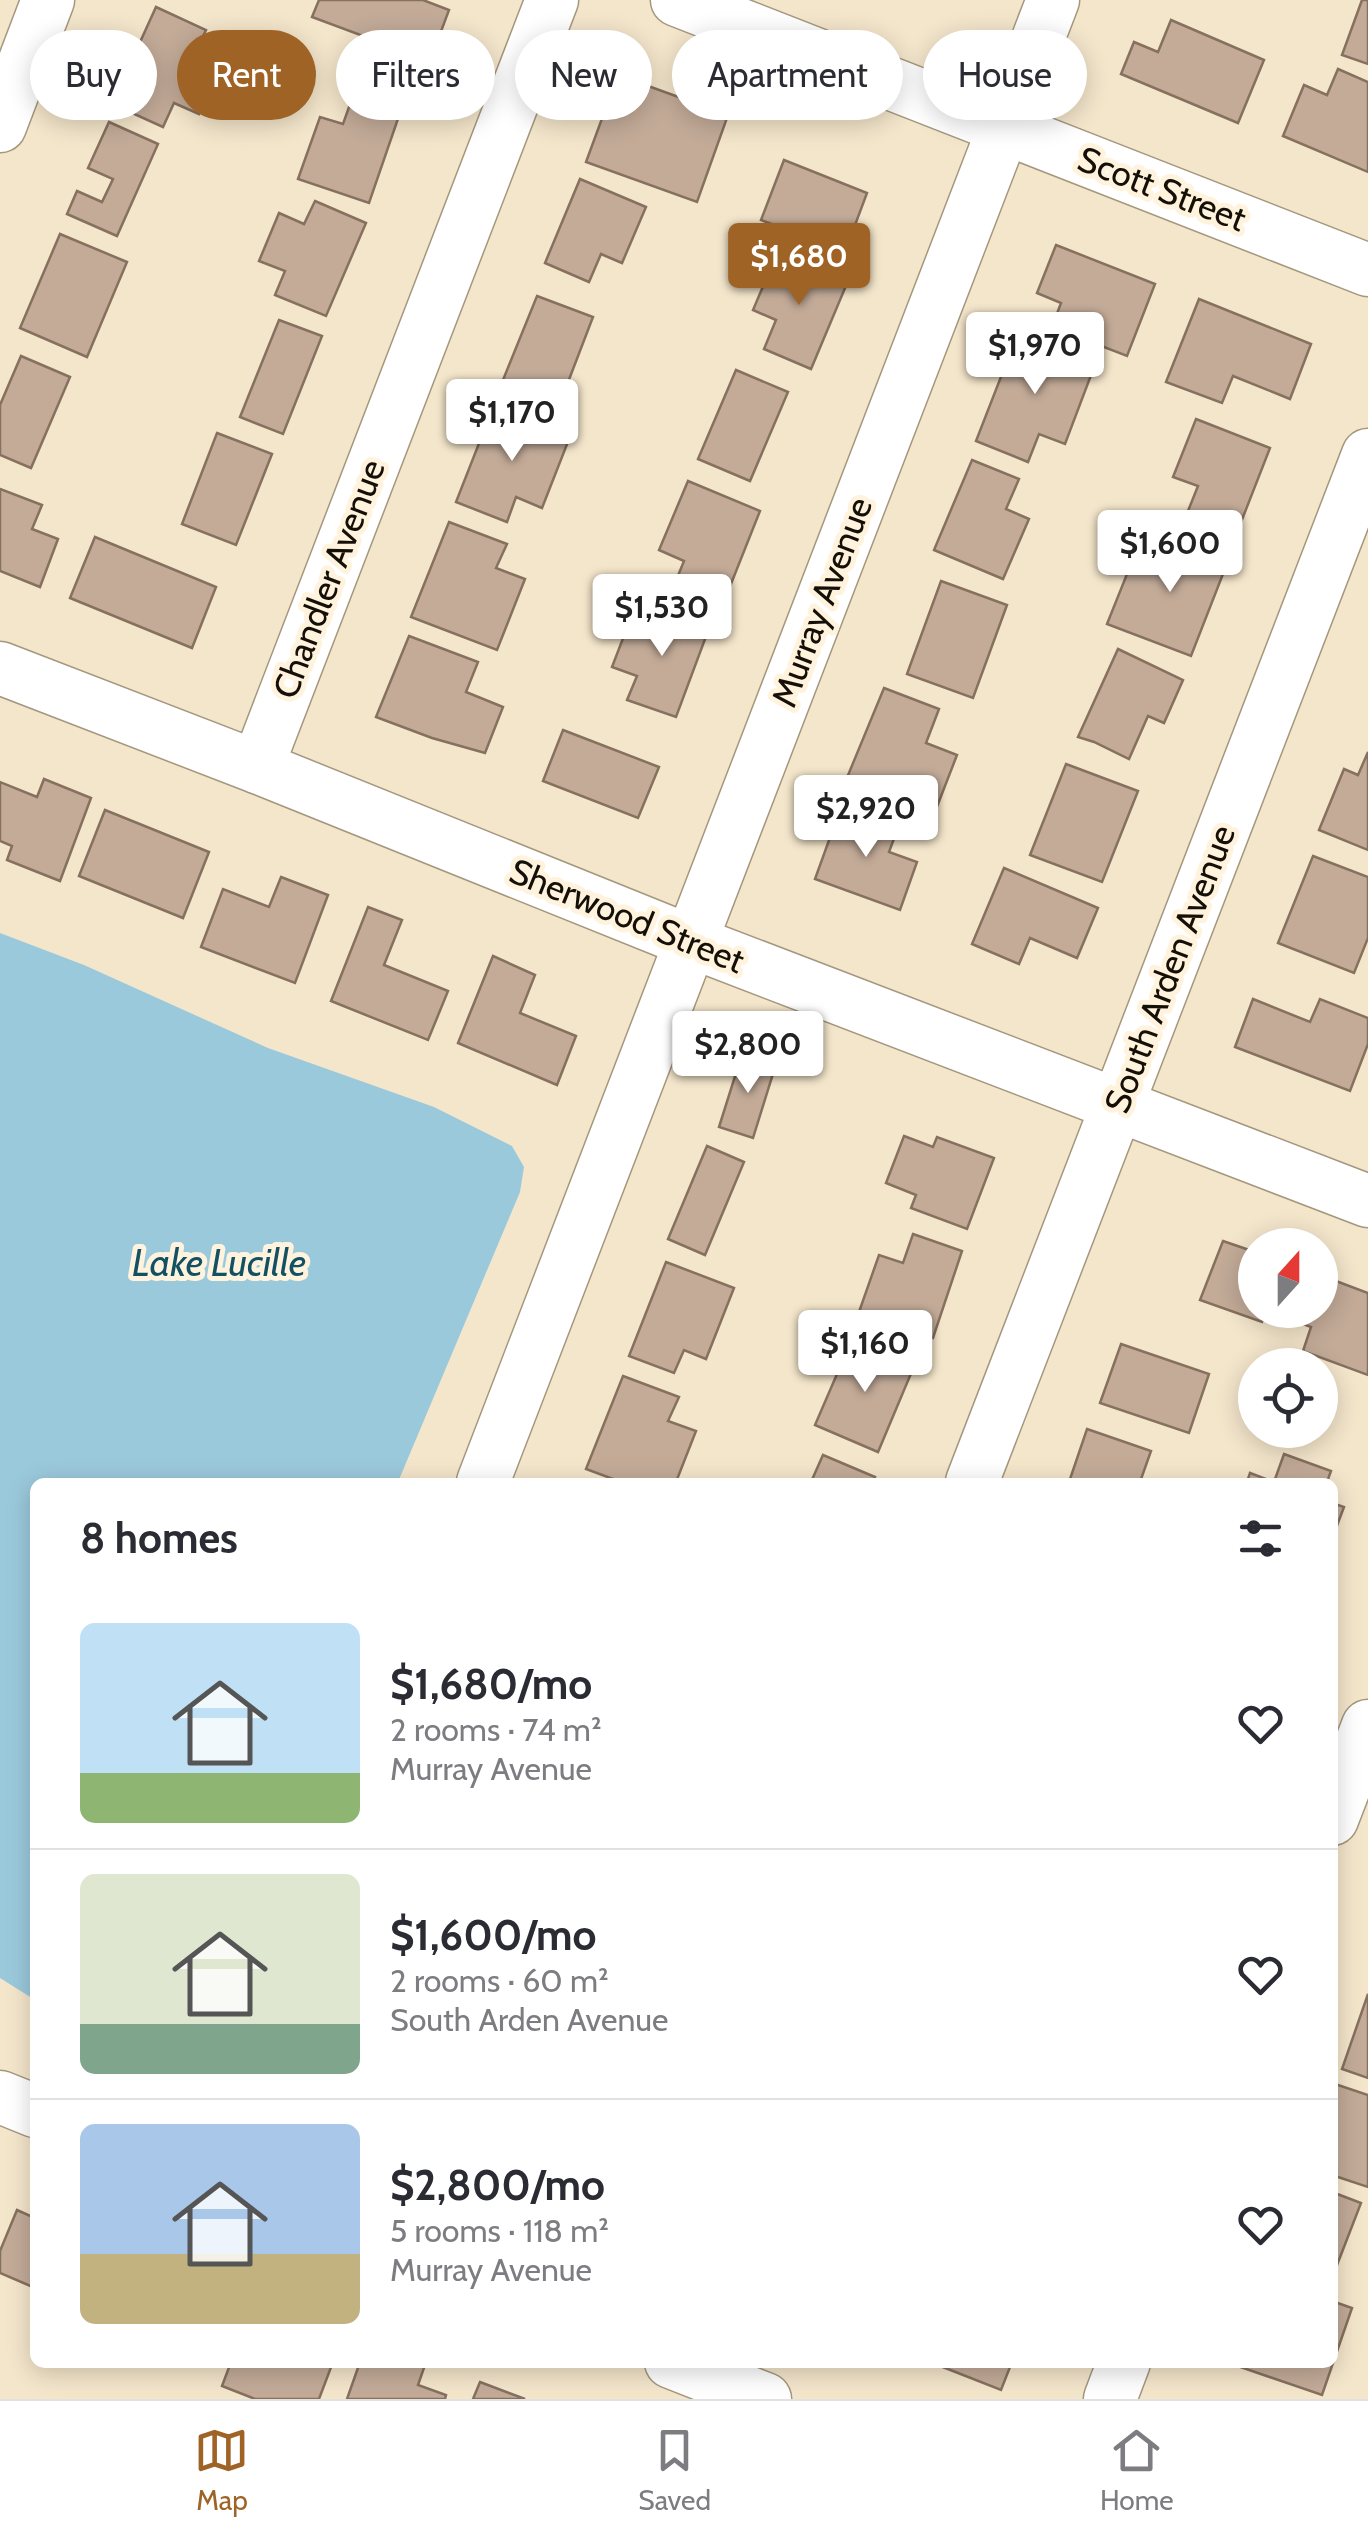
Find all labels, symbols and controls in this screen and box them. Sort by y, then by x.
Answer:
chip: Buy [30,30,157,120]
chip: Rent [177,30,316,120]
chip: Filters [336,30,495,120]
chip: New [515,30,652,120]
chip: Apartment [672,30,903,120]
chip: House [923,30,1087,120]
street label: Scott Street [1072,137,1252,240]
pin: $1,680 [718,223,880,308]
text: $1,680 [750,236,848,275]
pin: $1,970 [954,312,1116,397]
text: $1,970 [988,325,1082,364]
pin: $1,170 [431,379,593,464]
text: $1,170 [468,392,556,431]
street label: Chandler Avenue [263,453,394,704]
street label: Murray Avenue [762,491,881,713]
pin: $1,600 [1089,510,1251,595]
text: $1,600 [1120,523,1220,562]
pin: $1,530 [581,574,743,659]
text: $1,530 [615,587,709,626]
pin: $2,920 [785,775,947,860]
text: $2,920 [816,788,916,827]
street label: South Arden Avenue [1095,819,1244,1119]
street label: Sherwood Street [504,849,751,982]
pin: $2,800 [667,1011,829,1096]
text: $2,800 [694,1024,802,1063]
north arrow [1238,1228,1338,1328]
map controls [1238,1228,1338,1448]
water label: Lake Lucille [132,1239,306,1286]
pin: $1,160 [784,1310,946,1395]
text: $1,160 [820,1323,910,1362]
button: locate [1238,1348,1338,1448]
icon: filters [1233,1511,1288,1566]
text: 8 homes [80,1512,238,1564]
text: $1,680/mo [390,1658,592,1710]
icon: home [160,1663,280,1783]
icon: heart [1233,1696,1288,1751]
text: 2 rooms · 74 m² [390,1710,602,1749]
text: Murray Avenue [390,1749,592,1788]
text: $1,600/mo [390,1909,596,1961]
icon: home [160,1914,280,2034]
icon: heart [1233,1947,1288,2002]
text: 2 rooms · 60 m² [390,1961,609,2000]
text: South Arden Avenue [390,2000,669,2039]
text: $2,800/mo [390,2159,605,2211]
icon: home [160,2164,280,2284]
icon: heart [1233,2197,1288,2252]
text: 5 rooms · 118 m² [390,2211,609,2250]
text: Murray Avenue [390,2250,592,2289]
tab: Map [194,2423,249,2517]
tab: Saved [638,2423,711,2517]
tab: Home [1100,2423,1174,2517]

